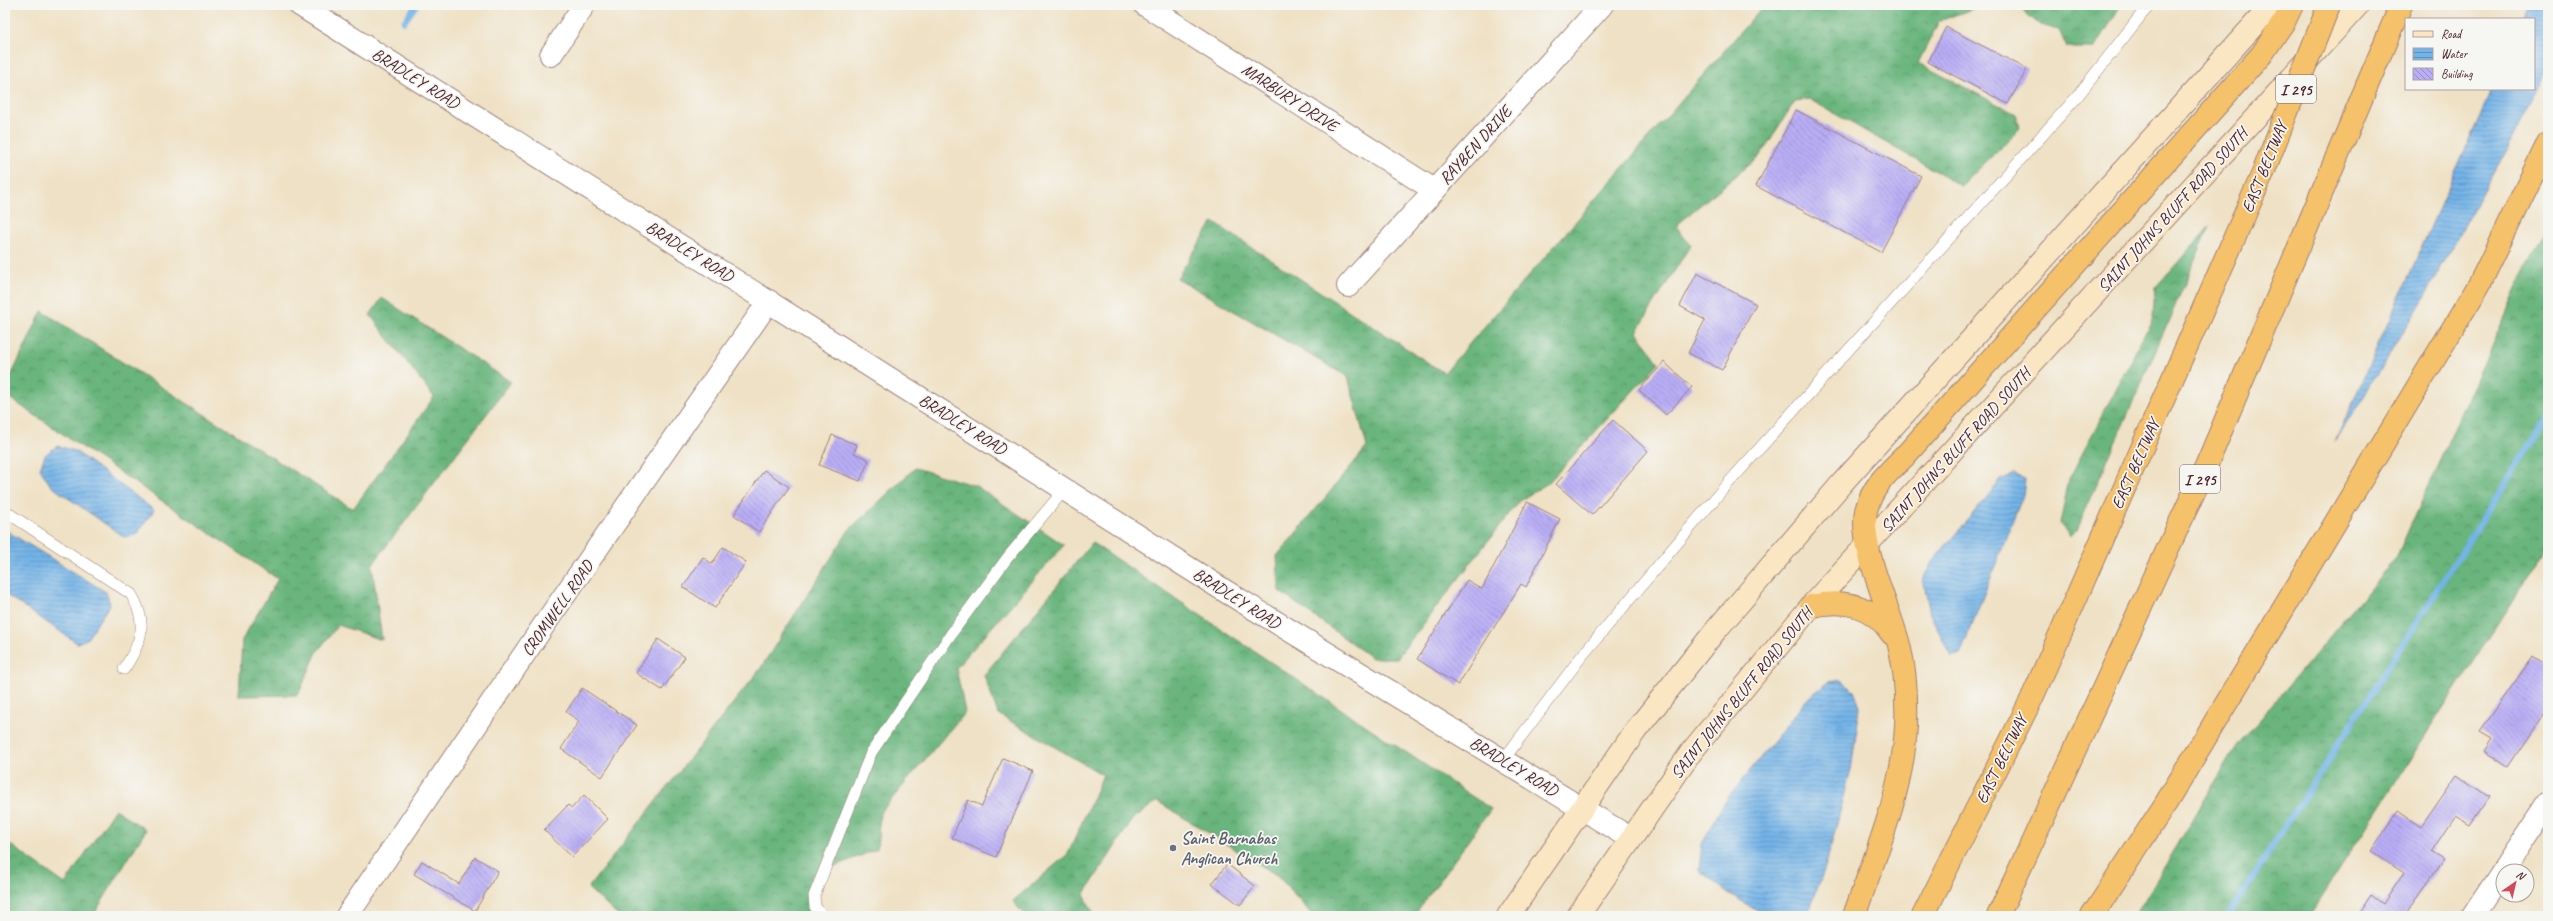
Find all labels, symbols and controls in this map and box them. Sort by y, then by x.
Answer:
legend [2405,18,2535,90]
text: Road [2441,26,2463,42]
street label: BRADLEY ROAD [368,43,465,115]
text: Water [2441,46,2469,62]
street label: MARBURY DRIVE [1238,59,1343,137]
text: Building [2441,66,2473,82]
road number: I 295 [2276,75,2316,103]
street label: RAYBEN DRIVE [1435,100,1517,189]
street label: EAST BELTWAY [2237,116,2293,216]
street label: SAINT JOHNS BLUFF ROAD SOUTH [2093,121,2254,297]
street label: BRADLEY ROAD [642,216,739,288]
street label: SAINT JOHNS BLUFF ROAD SOUTH [1876,361,2037,537]
street label: BRADLEY ROAD [915,389,1012,461]
street label: EAST BELTWAY [2106,413,2166,512]
road number: I 295 [2180,465,2220,493]
street label: CROMWELL ROAD [517,555,599,660]
street label: BRADLEY ROAD [1189,563,1286,635]
street label: SAINT JOHNS BLUFF ROAD SOUTH [1666,601,1819,783]
street label: EAST BELTWAY [1971,708,2033,807]
street label: BRADLEY ROAD [1466,732,1563,802]
place label: Saint Barnabas Anglican Church [1181,828,1278,869]
marker: Saint Barnabas Anglican Church [1168,843,1178,853]
north arrow [2495,863,2535,903]
text: N [2514,867,2529,884]

